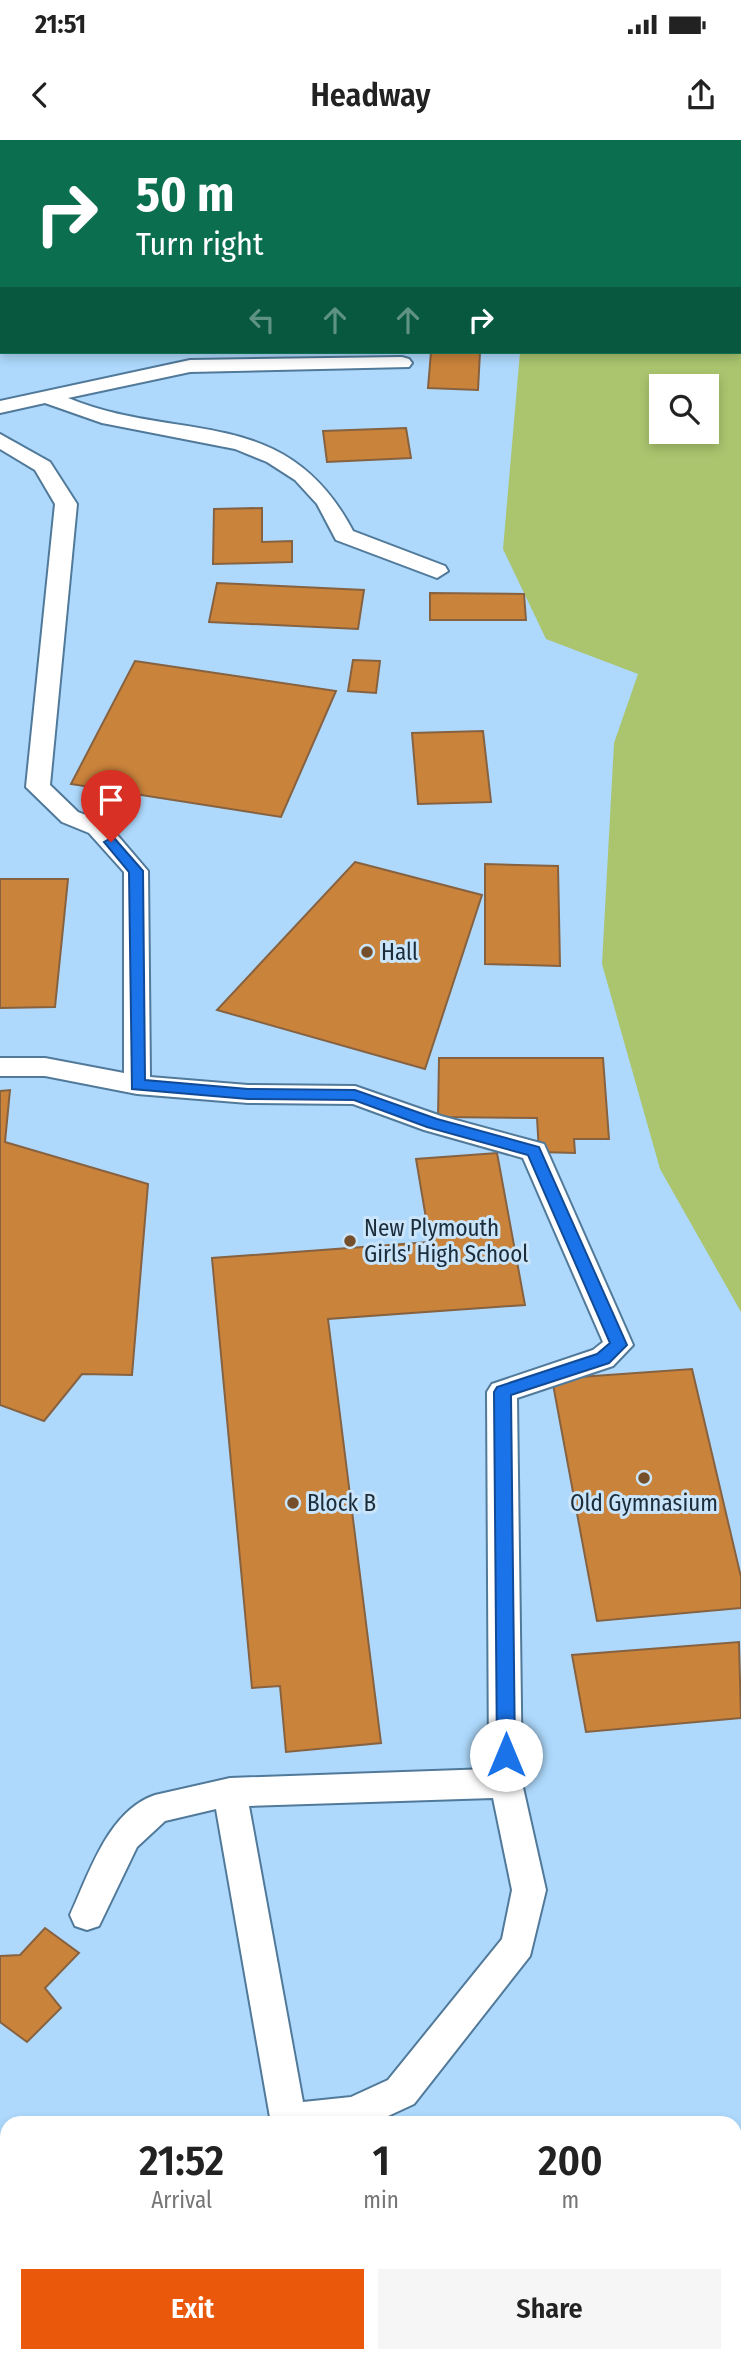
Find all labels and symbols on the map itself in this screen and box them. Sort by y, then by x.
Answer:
pin [81,770,141,842]
place label: Hall [381,938,418,966]
marker: Hall [359,944,375,960]
place label: New Plymouth Girls' High School [364,1214,528,1268]
marker: New Plymouth Girls' High School [342,1233,358,1249]
marker: Old Gymnasium [636,1470,652,1486]
place label: Block B [307,1489,376,1517]
place label: Old Gymnasium [570,1489,718,1517]
marker: Block B [285,1495,301,1511]
position arrow [469,1718,543,1792]

